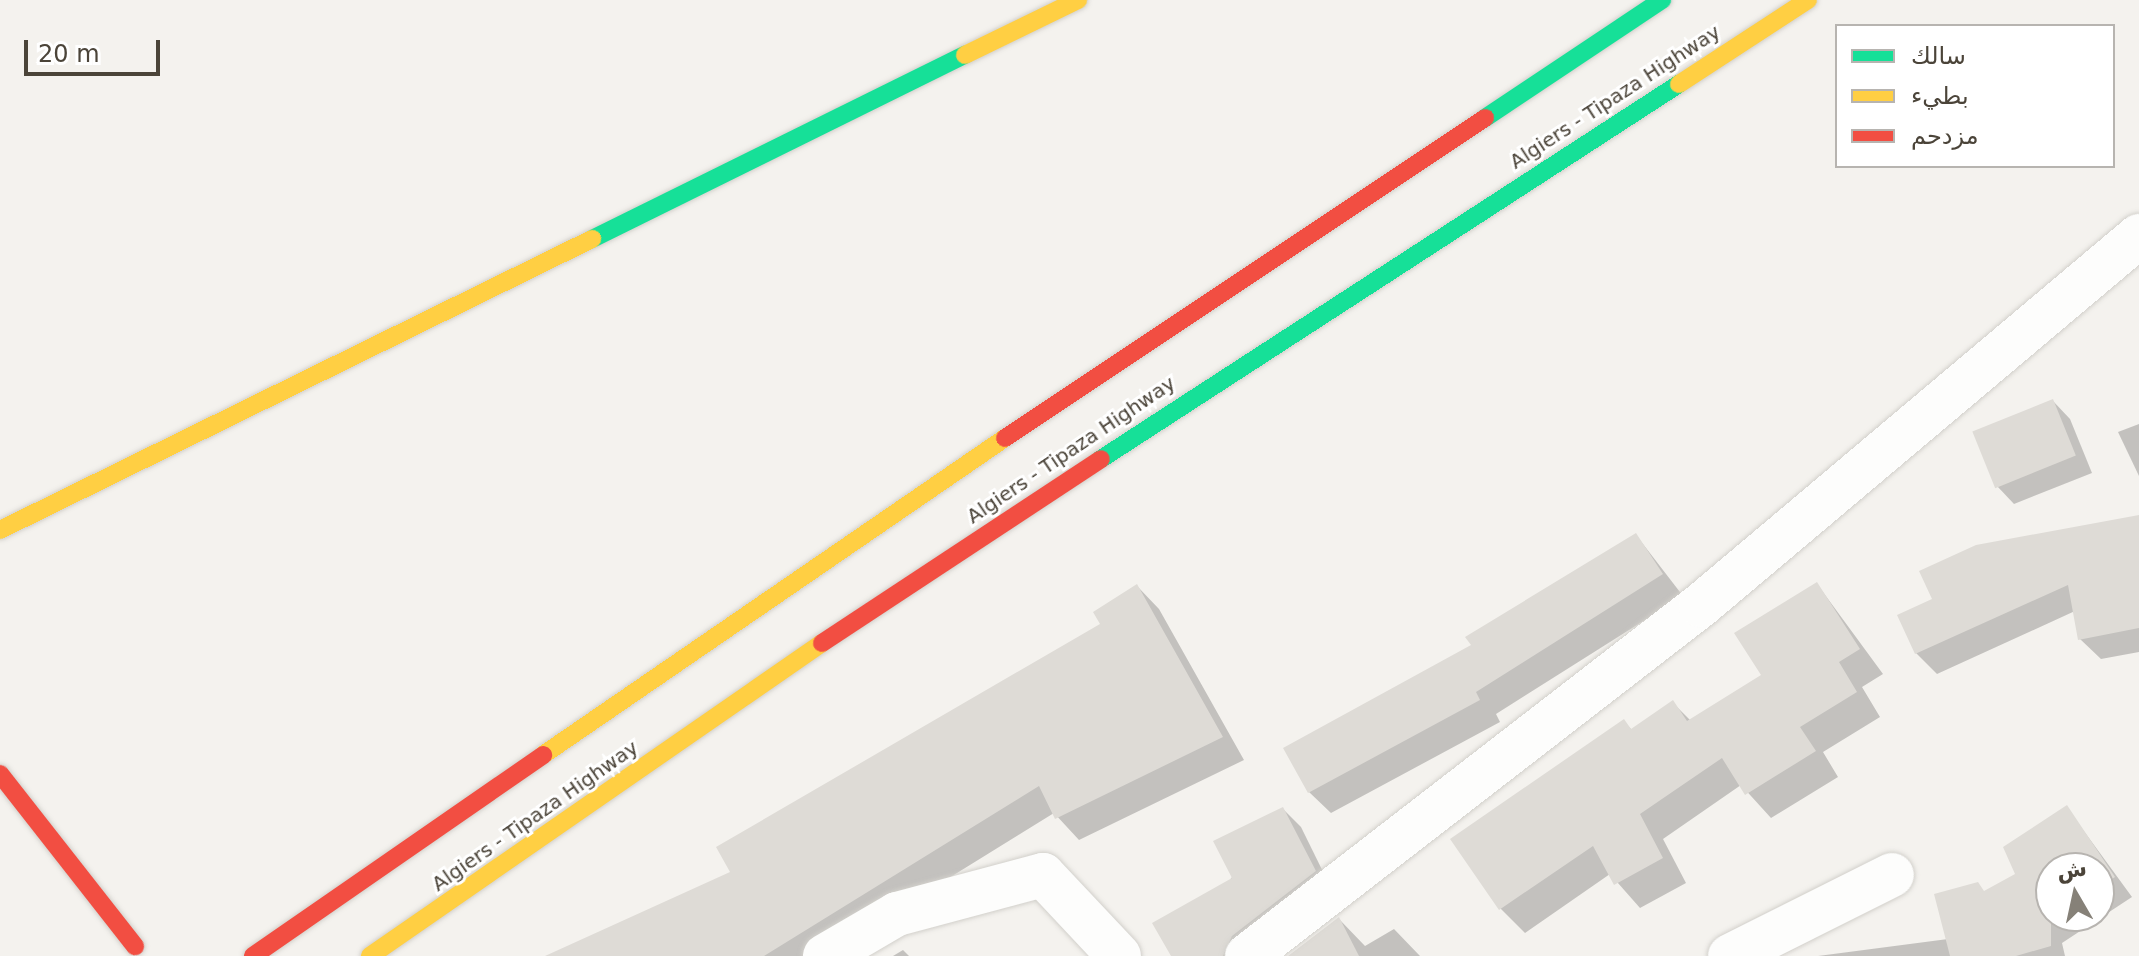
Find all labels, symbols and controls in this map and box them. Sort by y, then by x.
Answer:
street label: Algiers - Tipaza Highway [1505,20,1725,174]
scale bar [28,24,164,74]
legend [1835,24,2115,168]
text: 20 m [38,40,100,68]
text: سالك [1911,42,1966,70]
text: بطيء [1911,82,1969,110]
text: مزدحم [1911,122,1979,150]
street label: Algiers - Tipaza Highway [962,371,1180,529]
street label: Algiers - Tipaza Highway [427,736,643,896]
north arrow [2035,852,2115,932]
text: ش [2055,855,2088,884]

